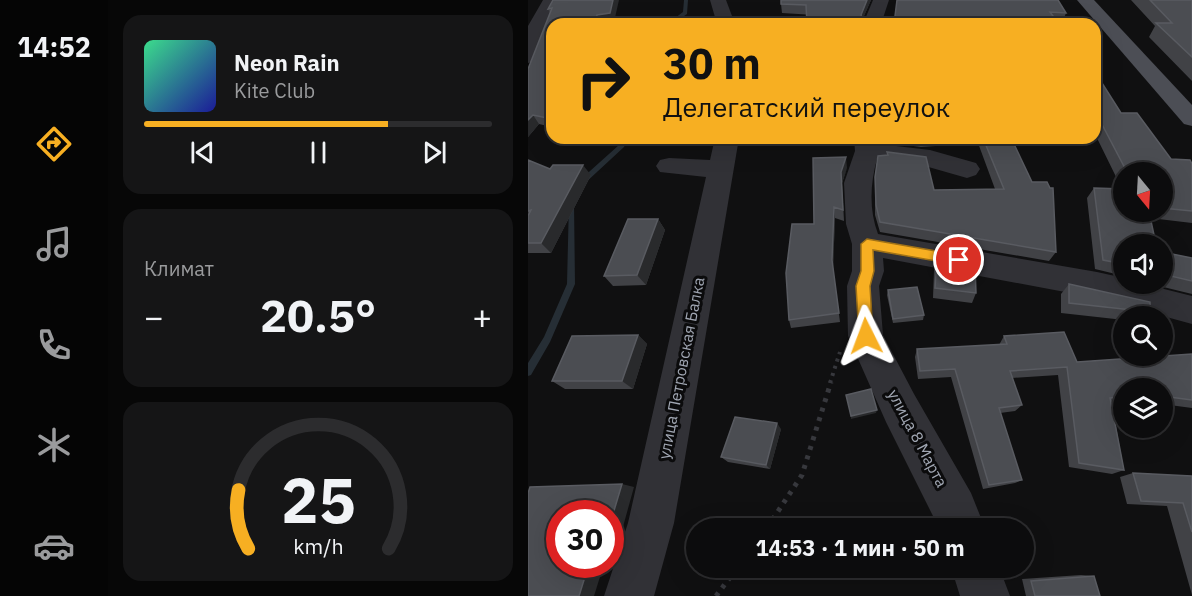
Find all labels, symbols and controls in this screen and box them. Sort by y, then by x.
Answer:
text: 14:52 [17,29,91,64]
text: 30 m [663,36,761,91]
icon: right [564,42,642,120]
text: Neon Rain [234,48,340,77]
text: Kite Club [234,77,315,104]
text: Делегатский переулок [663,89,950,124]
icon: directions [33,123,75,165]
icon: previous [186,136,219,169]
icon: pause [302,136,335,169]
icon: next [418,136,451,169]
north arrow [1113,162,1173,222]
map controls [1113,162,1173,438]
icon: music [33,223,75,265]
pin [933,234,984,285]
button: sound [1113,234,1173,294]
icon: arrive [942,243,975,276]
text: Климат [144,255,214,282]
street label: улица Петровская Балка [654,275,709,461]
text: 20.5° [260,286,376,344]
text: − [144,295,164,338]
text: + [472,295,492,338]
position arrow [834,304,898,368]
button: search [1113,306,1173,366]
icon: phone [33,324,75,366]
button: layers [1113,378,1173,438]
street label: улица 8 Марта [884,386,952,491]
icon: climate [33,424,75,466]
text: 25 [281,459,355,540]
speed limit sign: 30 [546,500,624,578]
icon: car [33,525,75,567]
text: km/h [293,532,343,560]
text: 14:53 · 1 мин · 50 m [755,533,965,562]

